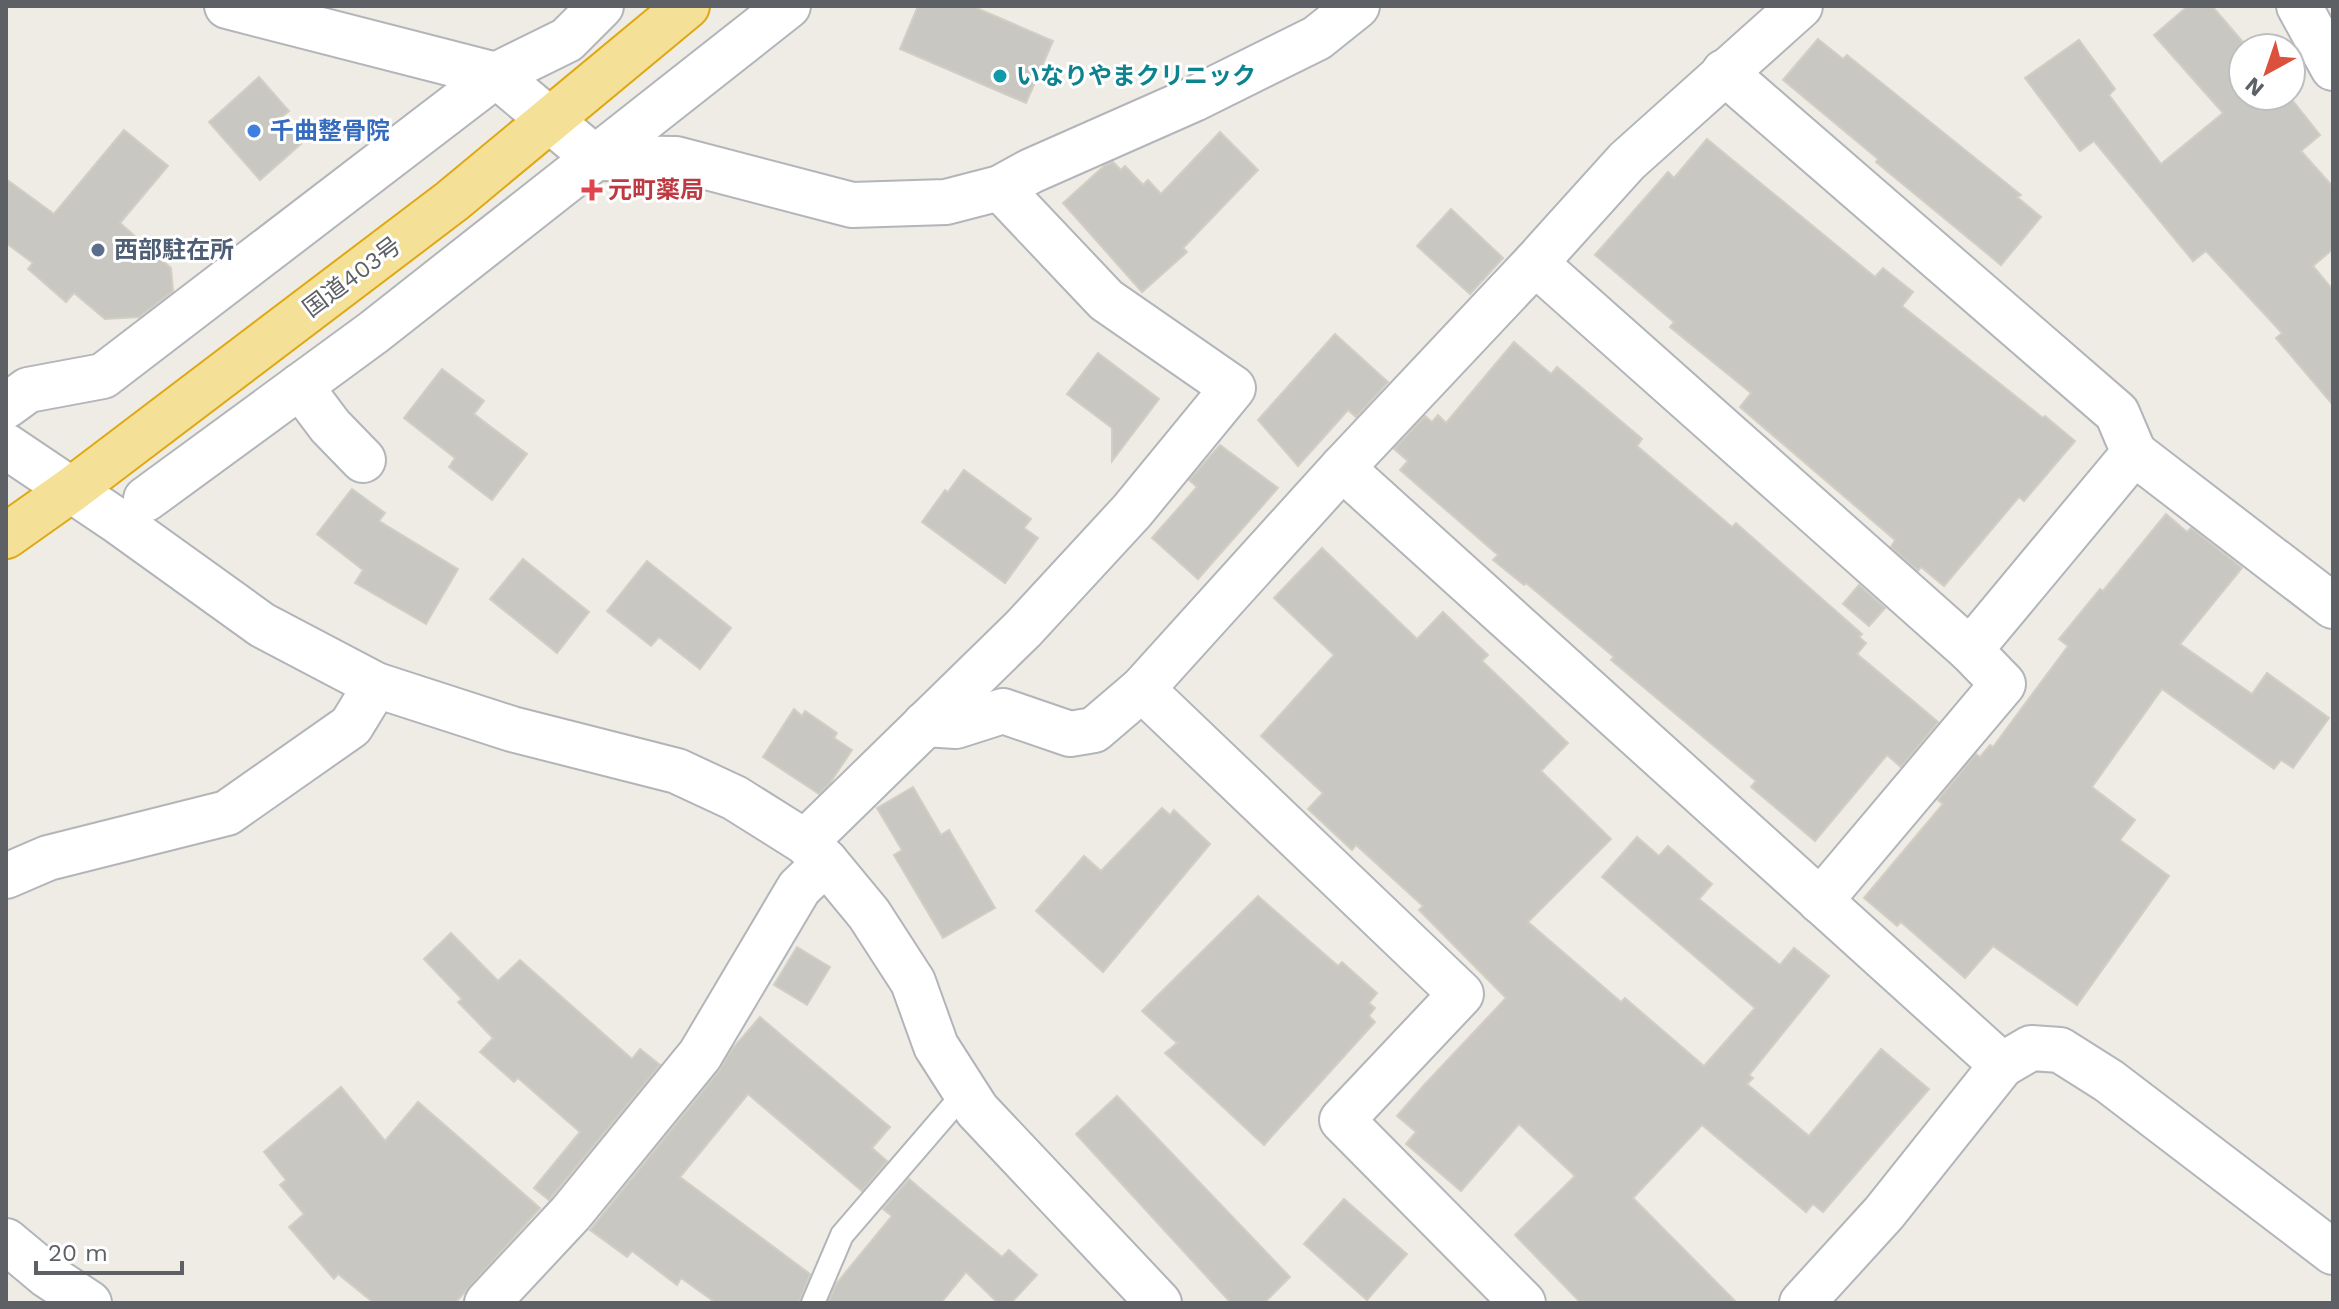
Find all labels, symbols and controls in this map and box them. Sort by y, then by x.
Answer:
north arrow [2227,32,2307,112]
place label: いなりやまクリニック [1016,62,1256,90]
marker: いなりやまクリニック [991,67,1009,85]
text: N [2240,72,2269,102]
place label: 千曲整骨院 [270,117,390,145]
marker: 千曲整骨院 [245,122,263,140]
place label: 元町薬局 [608,176,704,204]
marker: 元町薬局 [583,181,601,199]
street label: 国道403号 [298,231,406,323]
place label: 西部駐在所 [114,236,234,264]
marker: 西部駐在所 [89,241,107,259]
scale bar [36,1225,182,1275]
text: 20 m [48,1239,108,1267]

